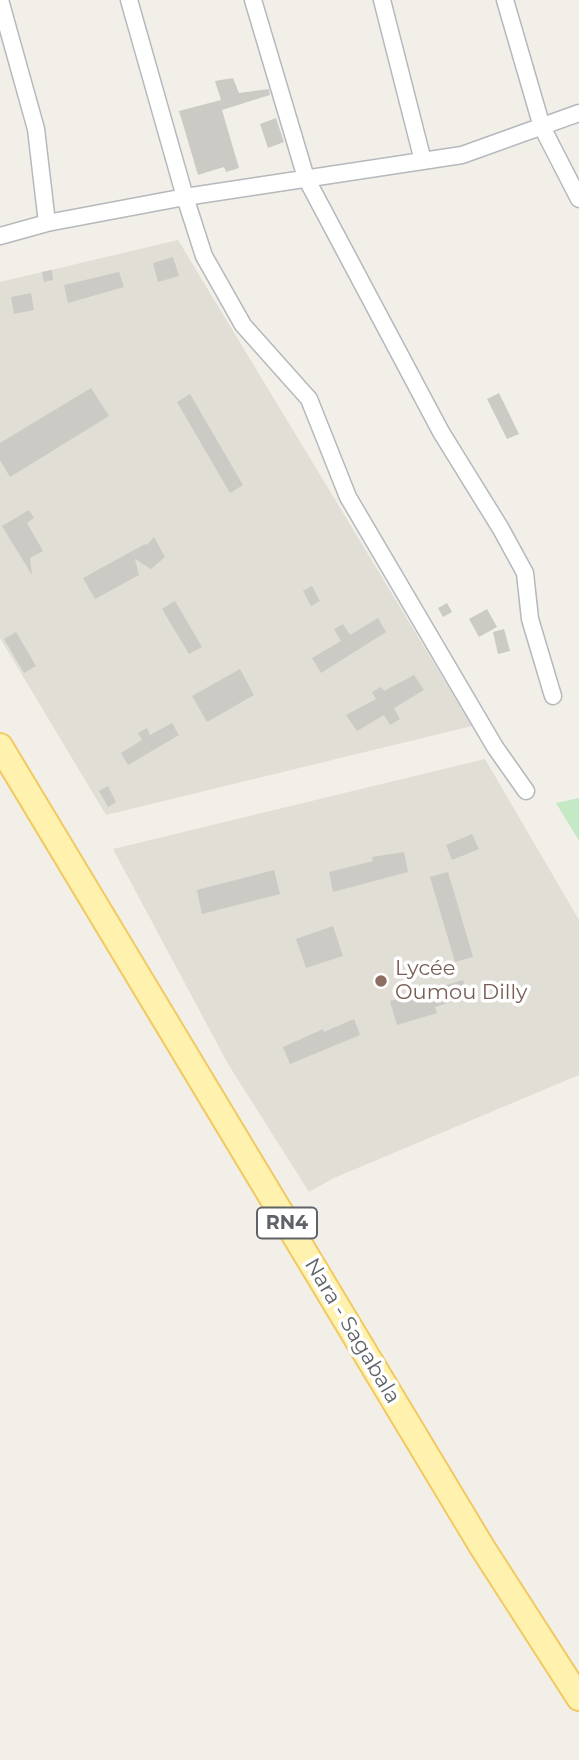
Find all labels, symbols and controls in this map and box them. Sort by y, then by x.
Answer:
place label: Lycée Oumou Dilly [395,956,527,1006]
marker: Lycée Oumou Dilly [373,973,389,989]
road number: RN4 [257,1208,317,1238]
street label: Nara - Sagabala [299,1254,405,1408]

